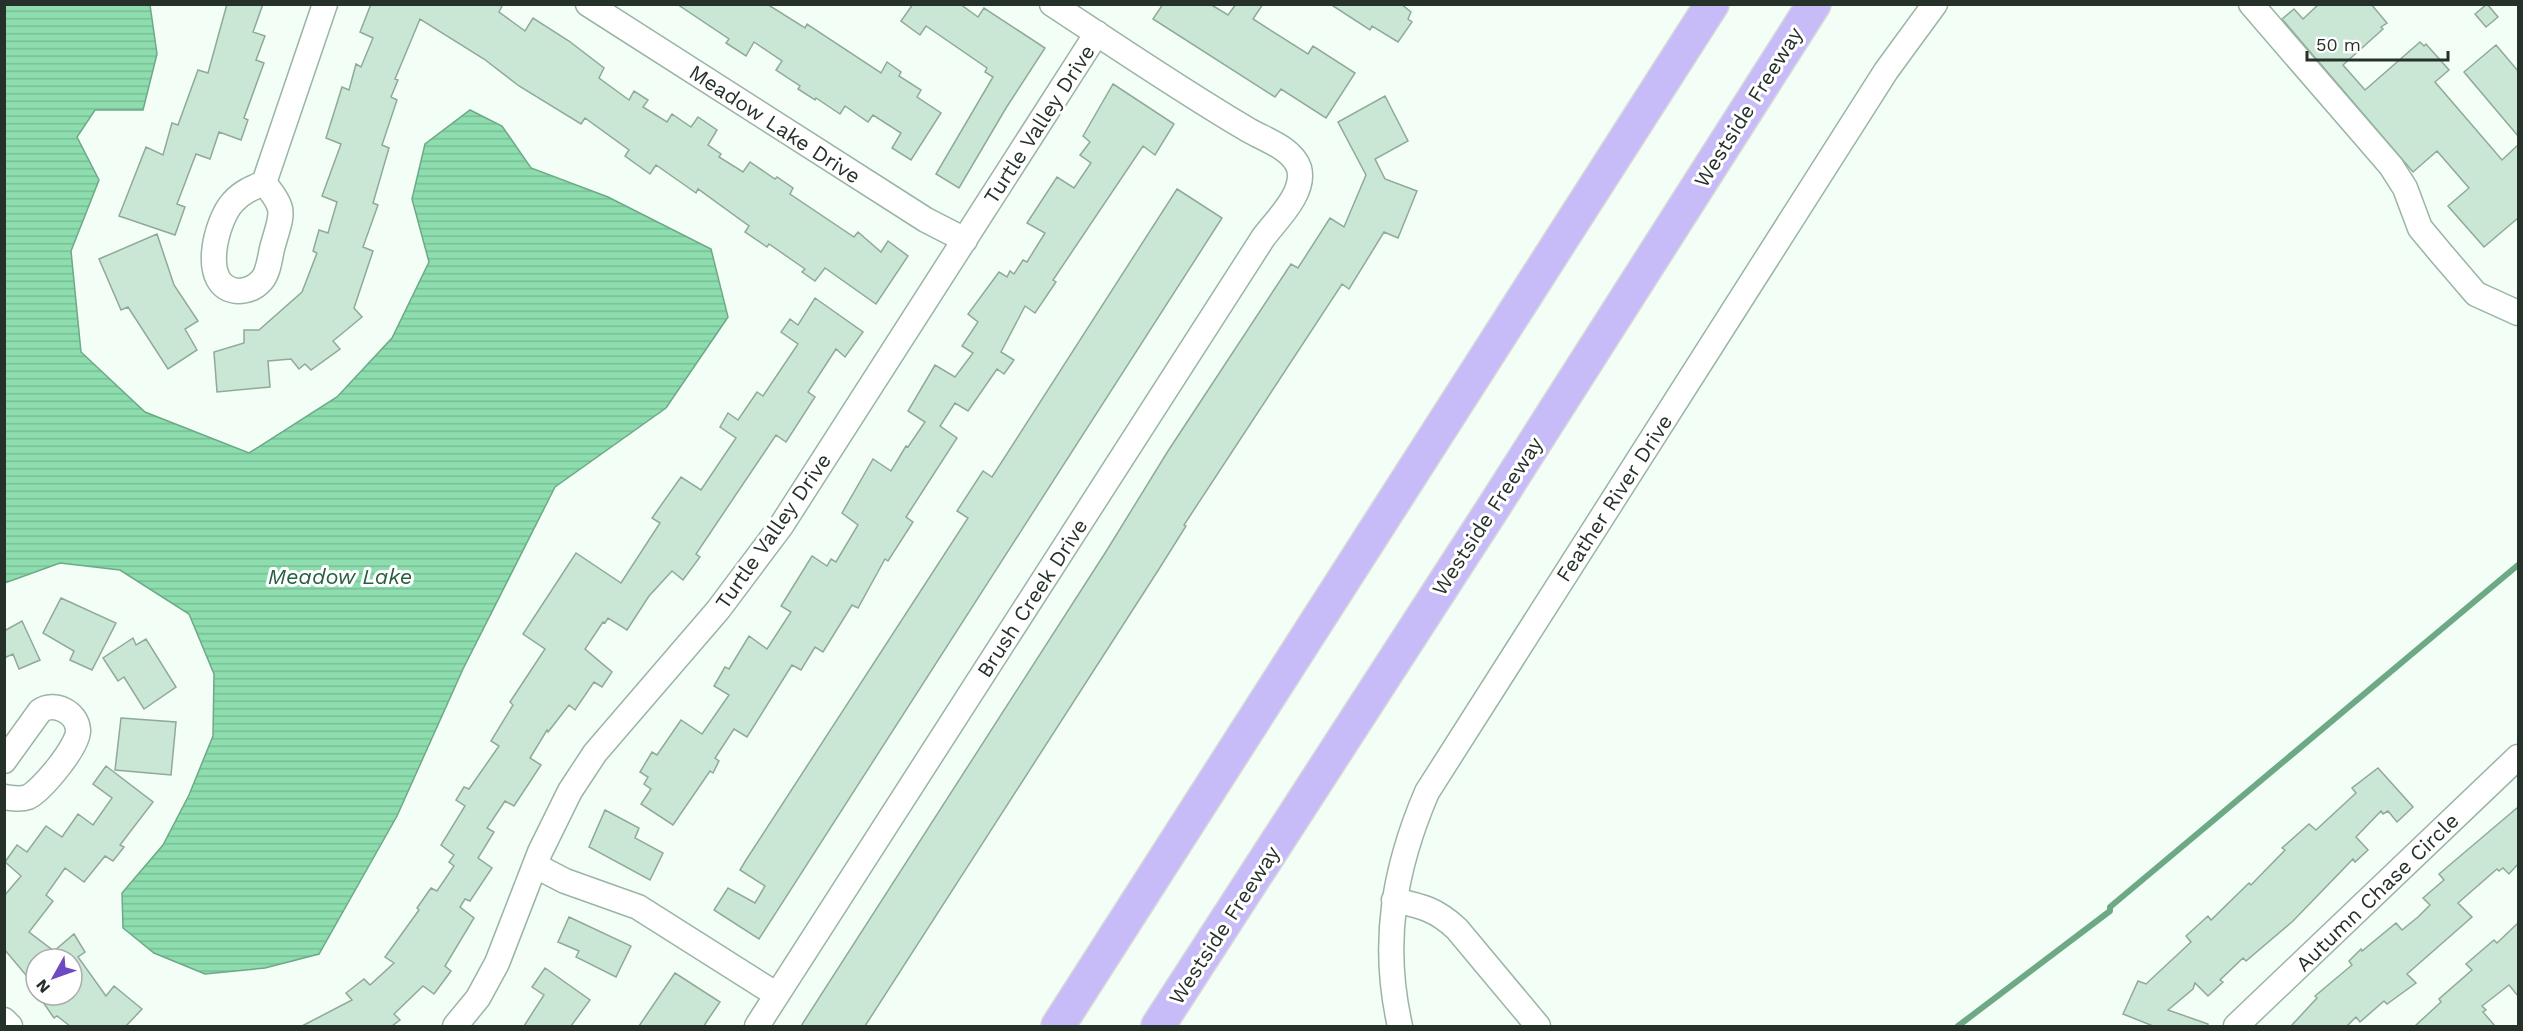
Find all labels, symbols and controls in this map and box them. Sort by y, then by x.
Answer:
street label: Westside Freeway [1689,22,1807,192]
scale bar [2307,24,2448,62]
text: 50 m [2316,34,2361,55]
street label: Turtle Valley Drive [978,40,1100,208]
street label: Meadow Lake Drive [685,59,865,189]
street label: Feather River Drive [1551,410,1677,586]
street label: Westside Freeway [1426,432,1548,600]
street label: Turtle Valley Drive [710,448,836,614]
street label: Brush Creek Drive [971,514,1093,682]
water label: Meadow Lake [268,564,412,589]
street label: Autumn Chase Circle [2290,808,2464,976]
street label: Westside Freeway [1163,841,1285,1009]
north arrow [24,947,84,1007]
text: N [32,976,54,997]

